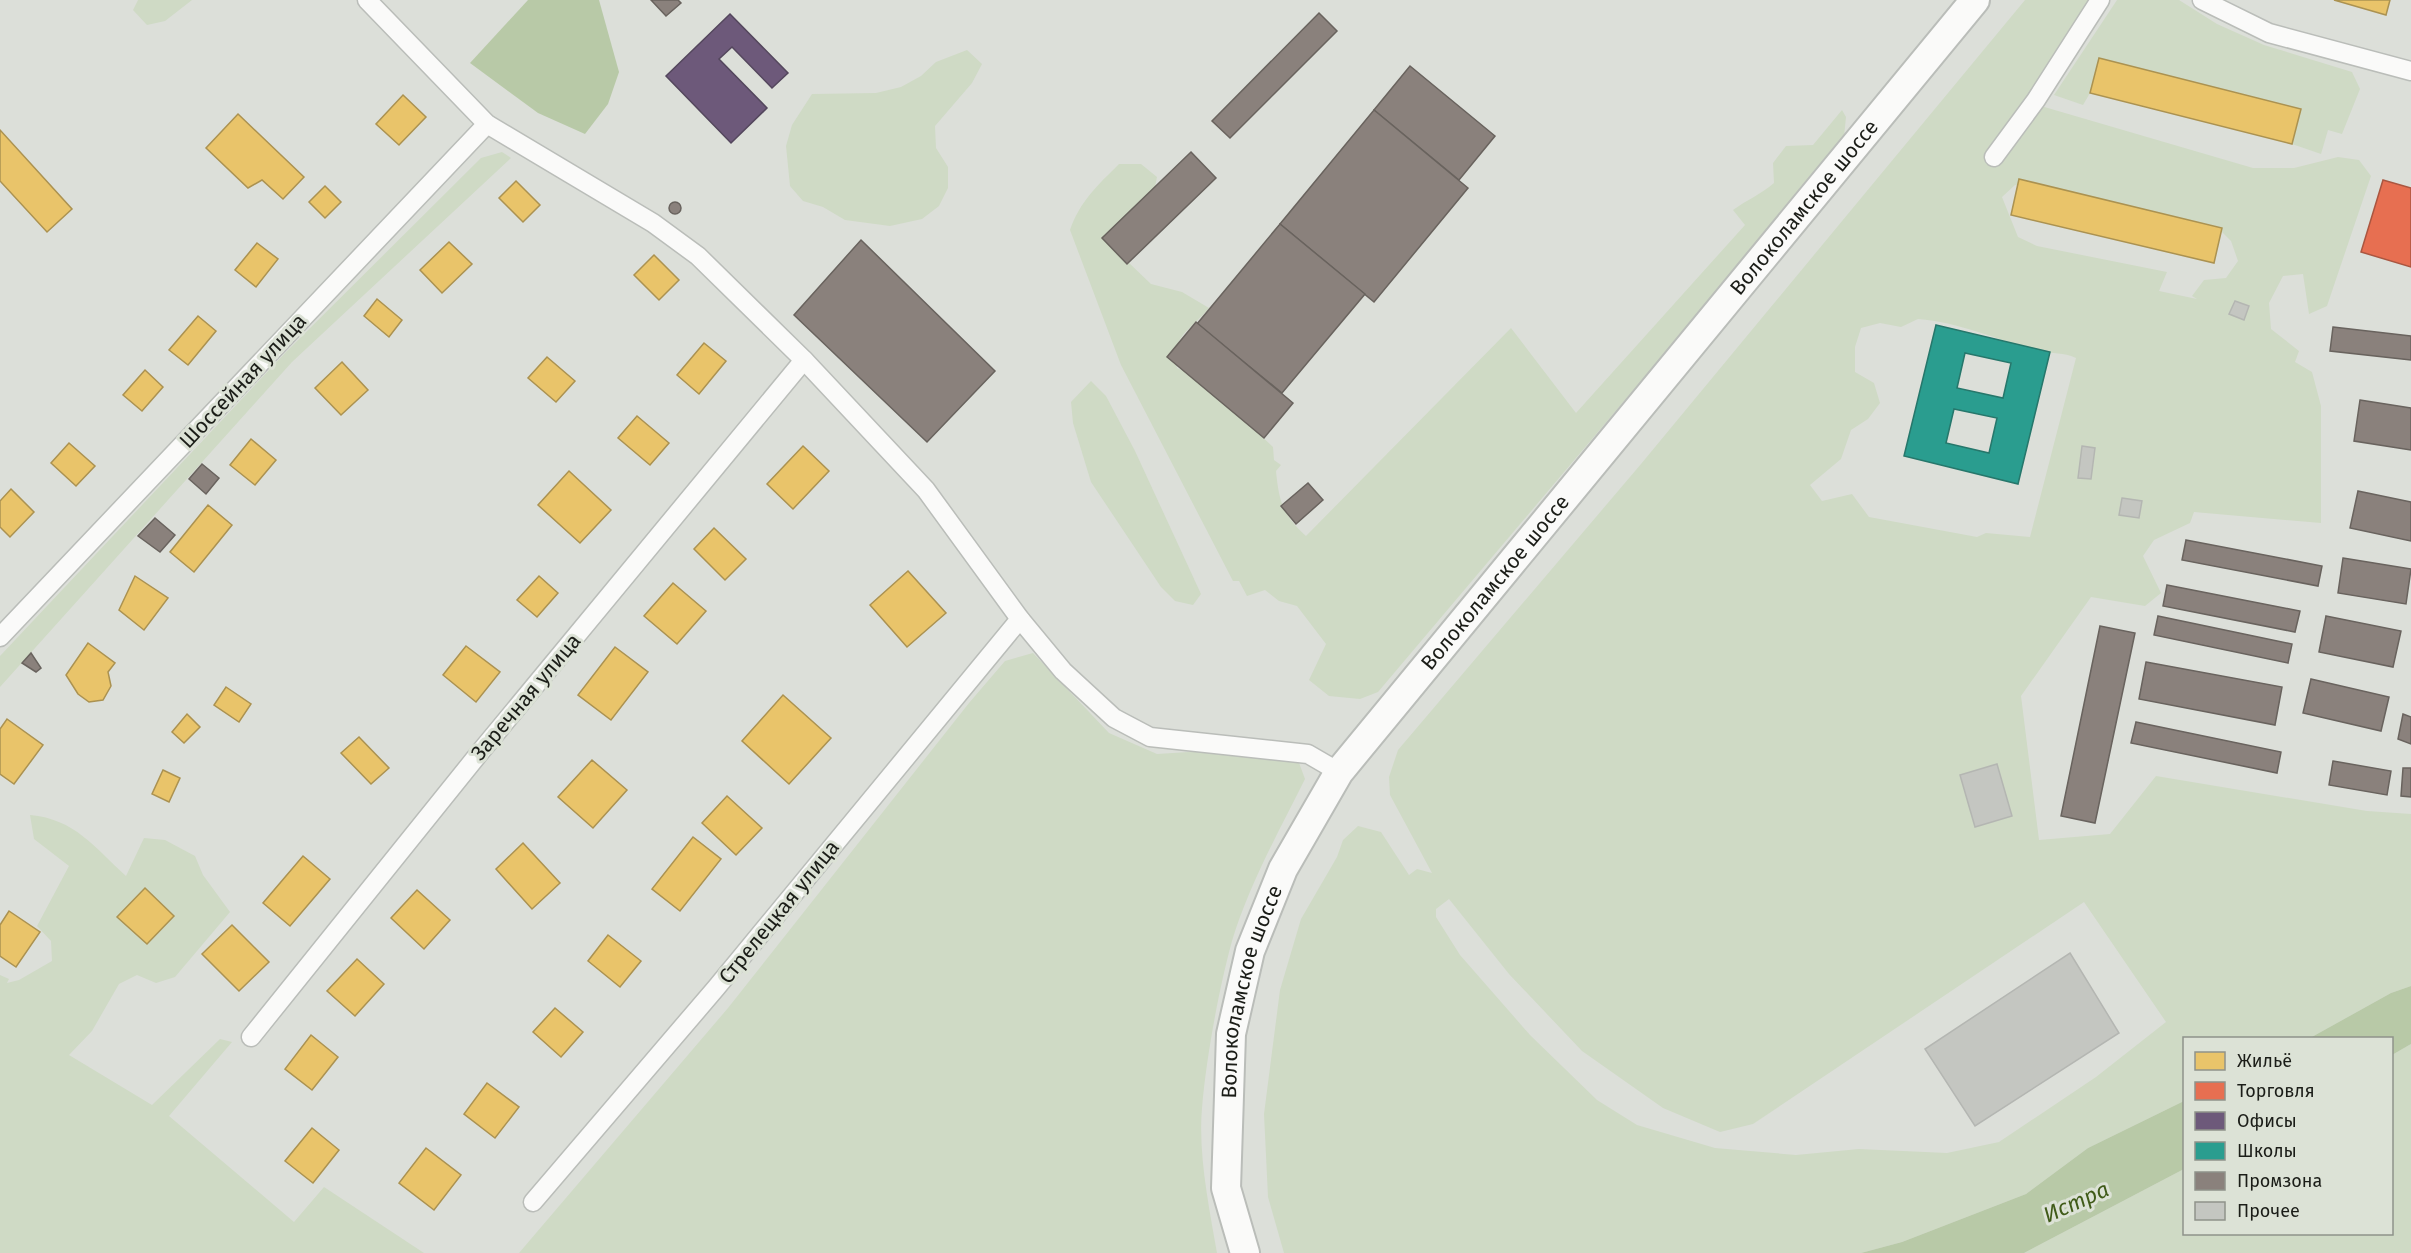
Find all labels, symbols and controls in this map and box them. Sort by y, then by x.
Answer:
street label: Волоколамское шоссе [1724,114,1884,300]
street label: Шоссейная улица [174,308,312,454]
street label: Волоколамское шоссе [1415,489,1575,675]
street label: Заречная улица [465,628,587,766]
street label: Стрелецкая улица [713,835,845,989]
street label: Волоколамское шоссе [1216,881,1288,1099]
legend [2183,1037,2393,1235]
text: Жильё [2237,1050,2292,1072]
text: Торговля [2237,1080,2315,1102]
text: Офисы [2237,1110,2297,1132]
text: Школы [2237,1140,2297,1162]
text: Промзона [2237,1170,2322,1192]
water label: Истра [2039,1176,2113,1228]
text: Прочее [2237,1200,2300,1222]

